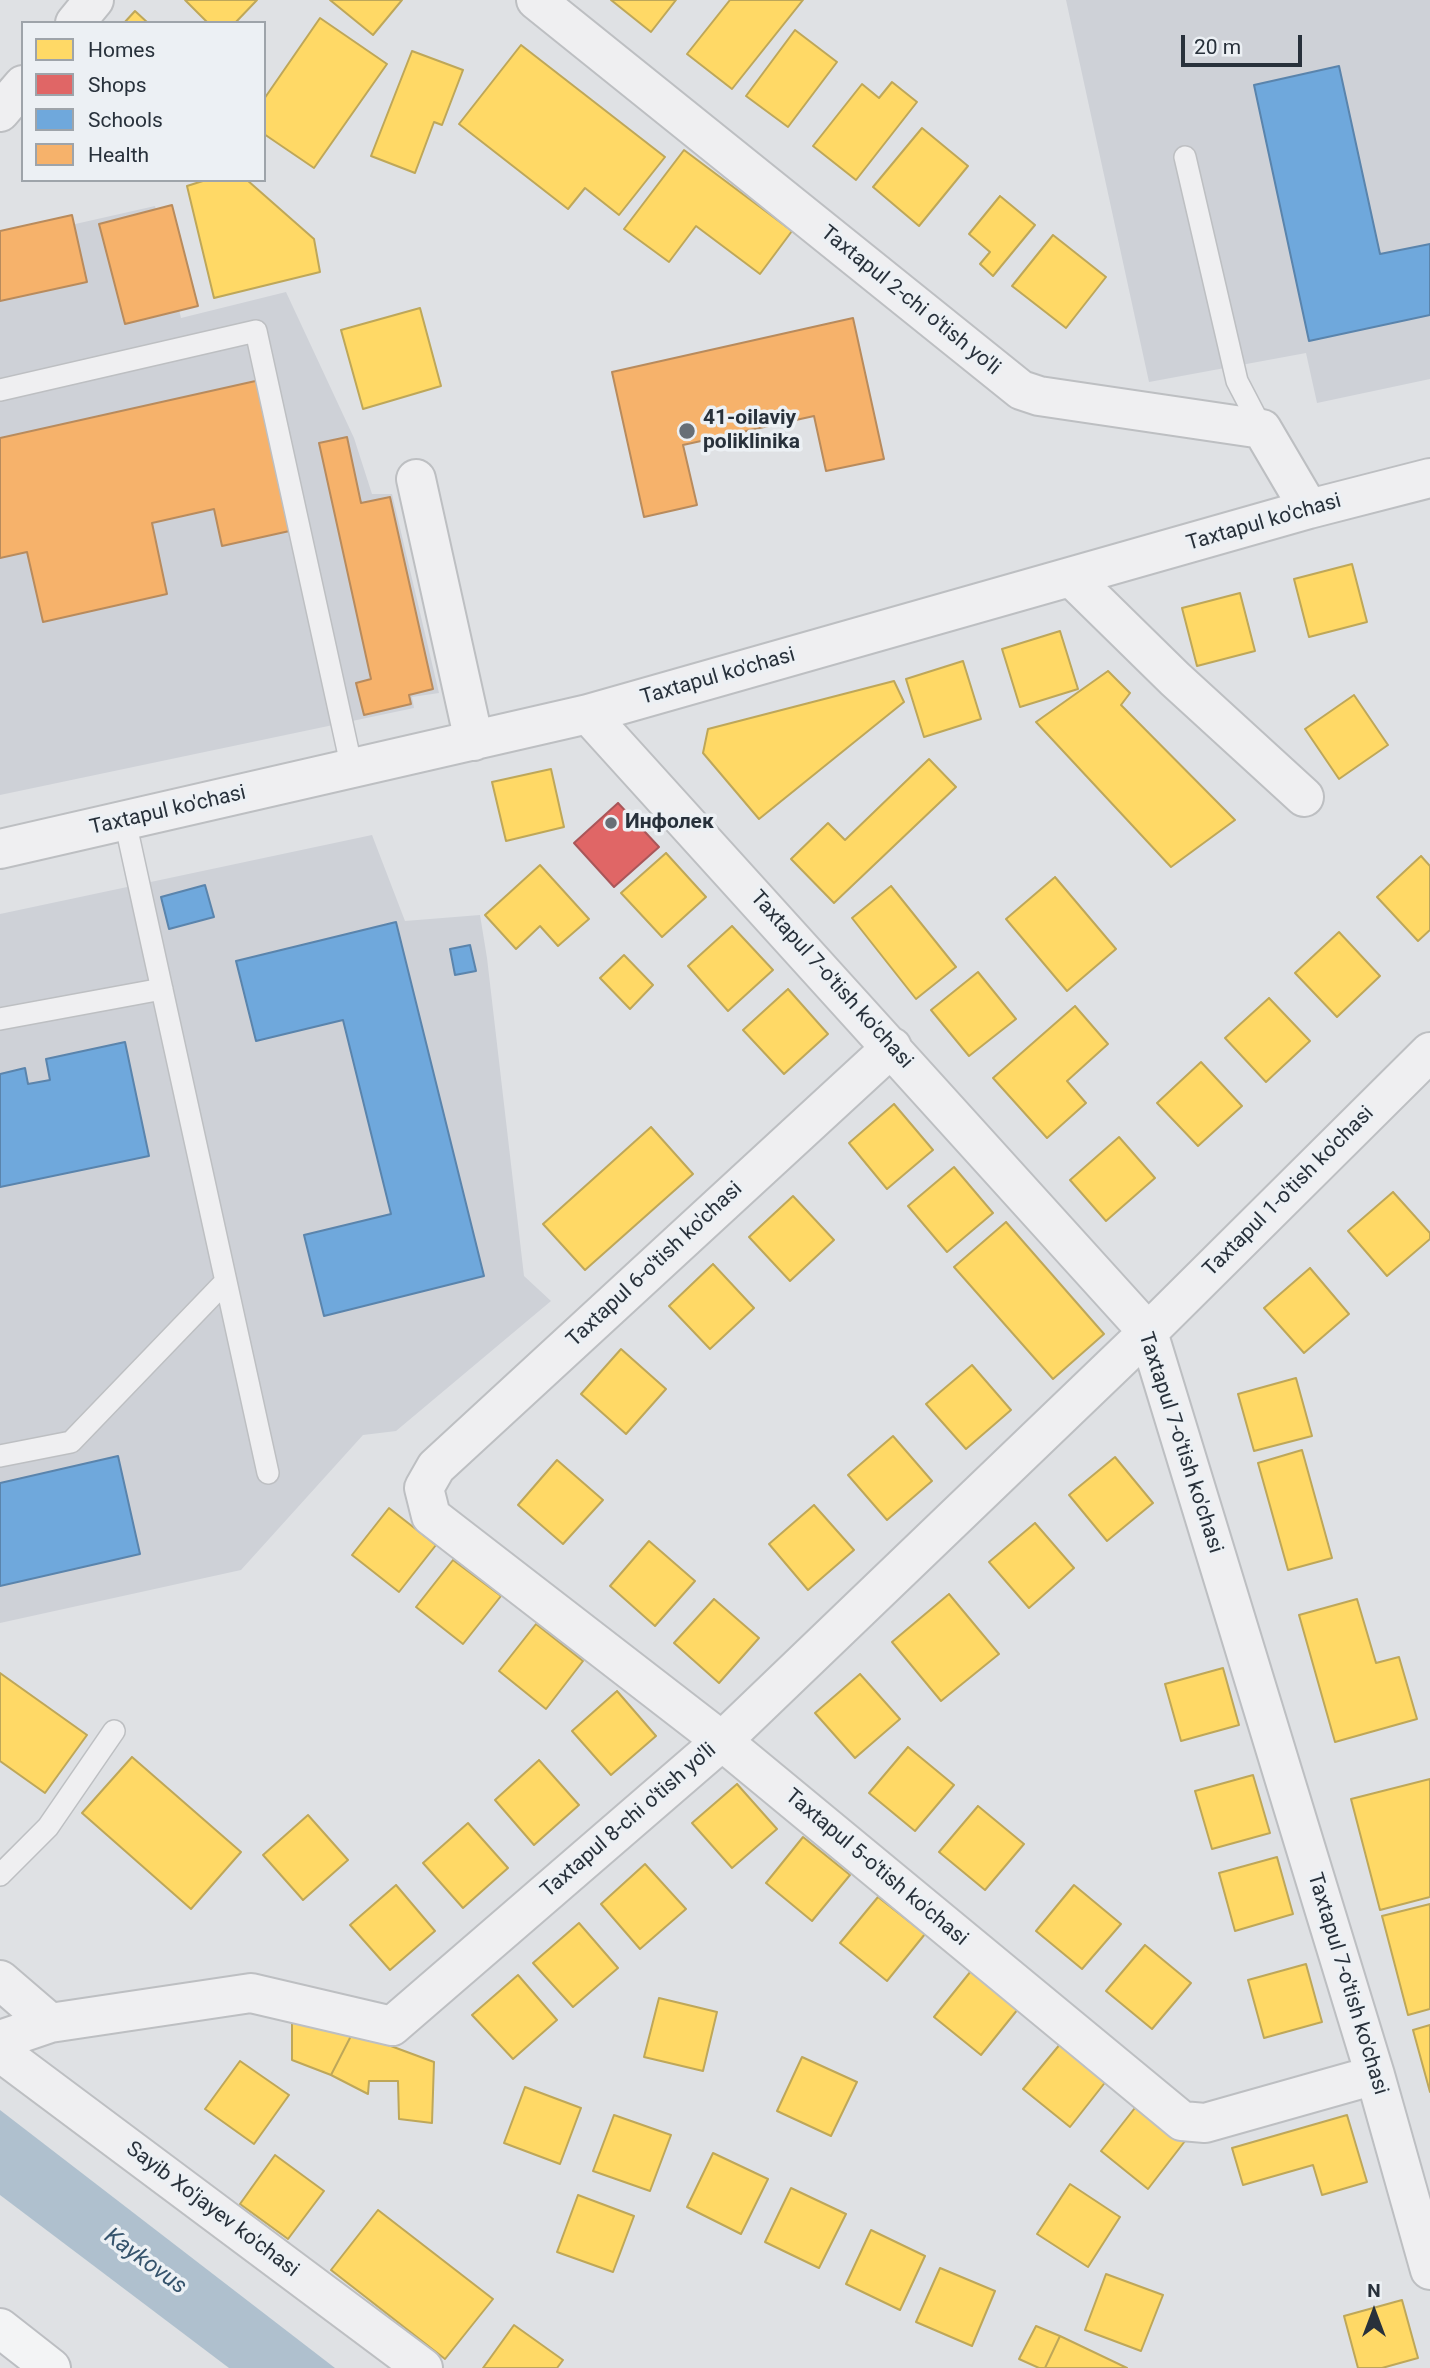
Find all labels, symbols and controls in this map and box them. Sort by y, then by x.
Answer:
legend [21,21,266,182]
scale bar [1185,21,1306,65]
text: 20 m [1194,35,1241,59]
text: Homes [88,38,155,62]
text: Shops [88,73,147,97]
text: Schools [88,108,163,132]
text: Health [88,143,149,167]
street label: Taxtapul 2-chi o'tish yo'li [815,221,1005,381]
place label: 41-oilaviy poliklinika [703,406,800,456]
marker: 41-oilaviy poliklinika [677,421,697,441]
street label: Taxtapul ko'chasi [1184,489,1344,557]
street label: Taxtapul ko'chasi [638,643,798,711]
street label: Taxtapul ko'chasi [88,781,248,841]
place label: Инфолек [625,810,714,836]
marker: Инфолек [603,815,619,831]
street label: Taxtapul 7-o'tish ko'chasi [744,886,918,1074]
street label: Taxtapul 1-o'tish ko'chasi [1198,1101,1380,1283]
street label: Taxtapul 6-o'tish ko'chasi [562,1177,748,1353]
street label: Taxtapul 7-o'tish ko'chasi [1132,1329,1228,1557]
street label: Taxtapul 8-chi o'tish yo'li [536,1738,722,1904]
street label: Taxtapul 5-o'tish ko'chasi [779,1784,973,1952]
street label: Taxtapul 7-o'tish ko'chasi [1301,1870,1393,2098]
street label: Sayib Xo'jayev ko'chasi [121,2137,303,2283]
water label: Kaykovus [98,2223,192,2301]
north arrow [1339,2277,1409,2347]
text: N [1367,2279,1381,2302]

